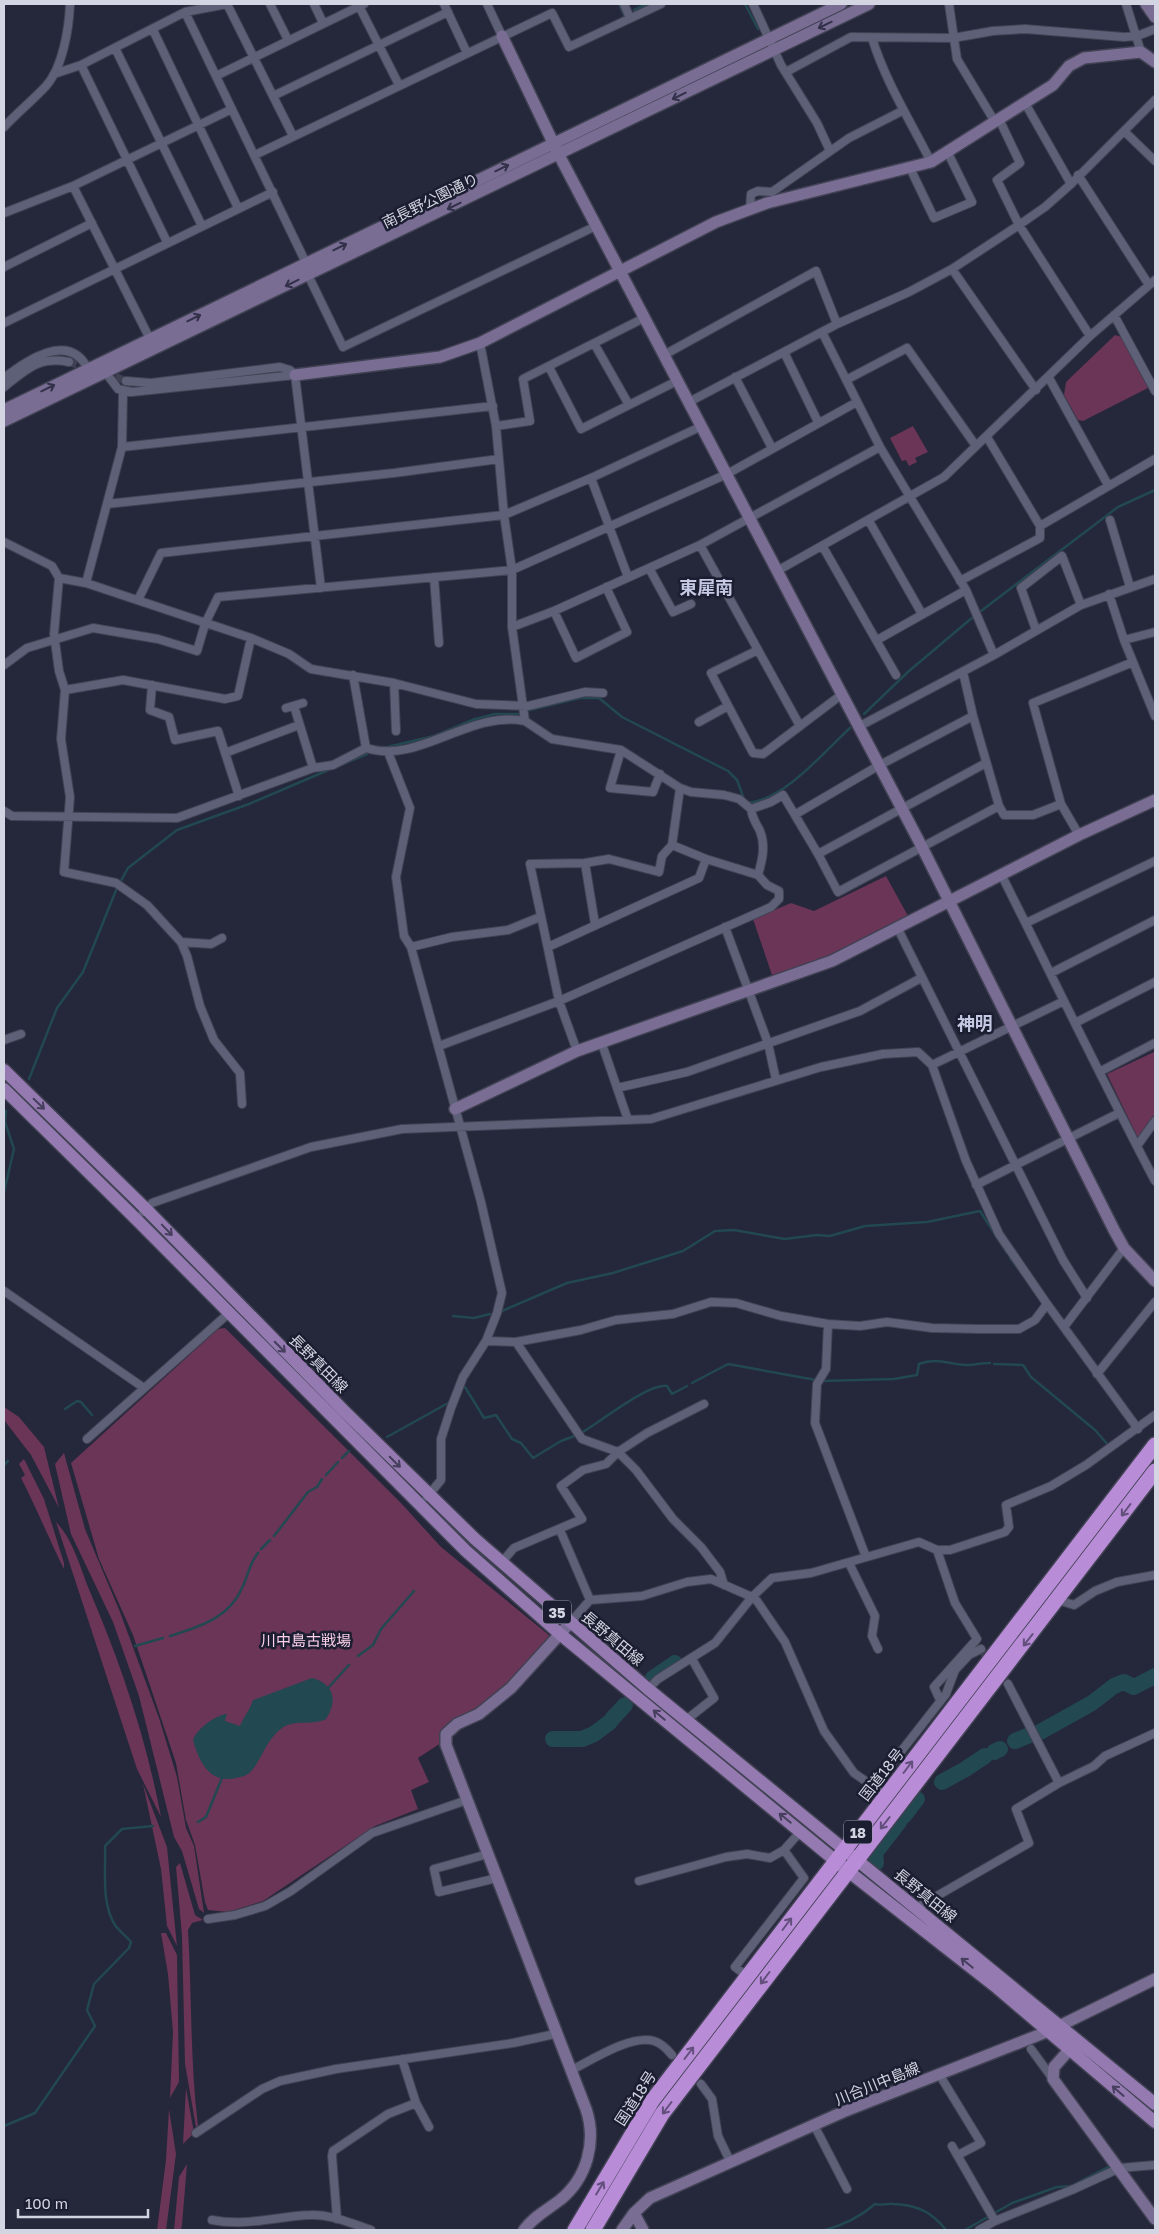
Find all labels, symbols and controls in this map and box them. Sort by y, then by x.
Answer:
one-way arrow [818,21,833,30]
one-way arrow [672,92,687,101]
one-way arrow [494,163,509,172]
street label: 南長野公園通り [379,169,481,231]
one-way arrow [447,201,462,211]
one-way arrow [332,241,347,251]
one-way arrow [284,278,299,288]
one-way arrow [186,312,201,322]
one-way arrow [40,383,55,393]
district label: 東犀南 [679,576,733,598]
district label: 神明 [957,1012,993,1034]
one-way arrow [32,1098,45,1110]
one-way arrow [161,1224,173,1237]
street label: 長野真田線 [286,1330,352,1396]
one-way arrow [274,1340,286,1352]
one-way arrow [389,1456,401,1468]
one-way arrow [1121,1503,1131,1517]
road number: 35 [543,1600,571,1624]
street label: 長野真田線 [578,1607,648,1669]
park label: 川中島古戦場 [261,1631,351,1649]
one-way arrow [1022,1633,1033,1646]
one-way arrow [653,1710,666,1721]
street label: 国道18号 [855,1744,907,1804]
one-way arrow [903,1761,914,1774]
one-way arrow [779,1813,792,1824]
one-way arrow [880,1817,891,1830]
road number: 18 [844,1820,872,1844]
street label: 長野真田線 [891,1864,961,1926]
one-way arrow [782,1917,793,1930]
one-way arrow [961,1958,974,1969]
one-way arrow [760,1971,770,1985]
one-way arrow [683,2047,694,2060]
street label: 川合川中島線 [832,2058,922,2108]
street label: 国道18号 [611,2067,659,2129]
one-way arrow [1111,2085,1124,2096]
one-way arrow [661,2101,672,2114]
one-way arrow [595,2182,605,2196]
scale bar [18,2186,148,2218]
text: 100 m [25,2194,68,2212]

